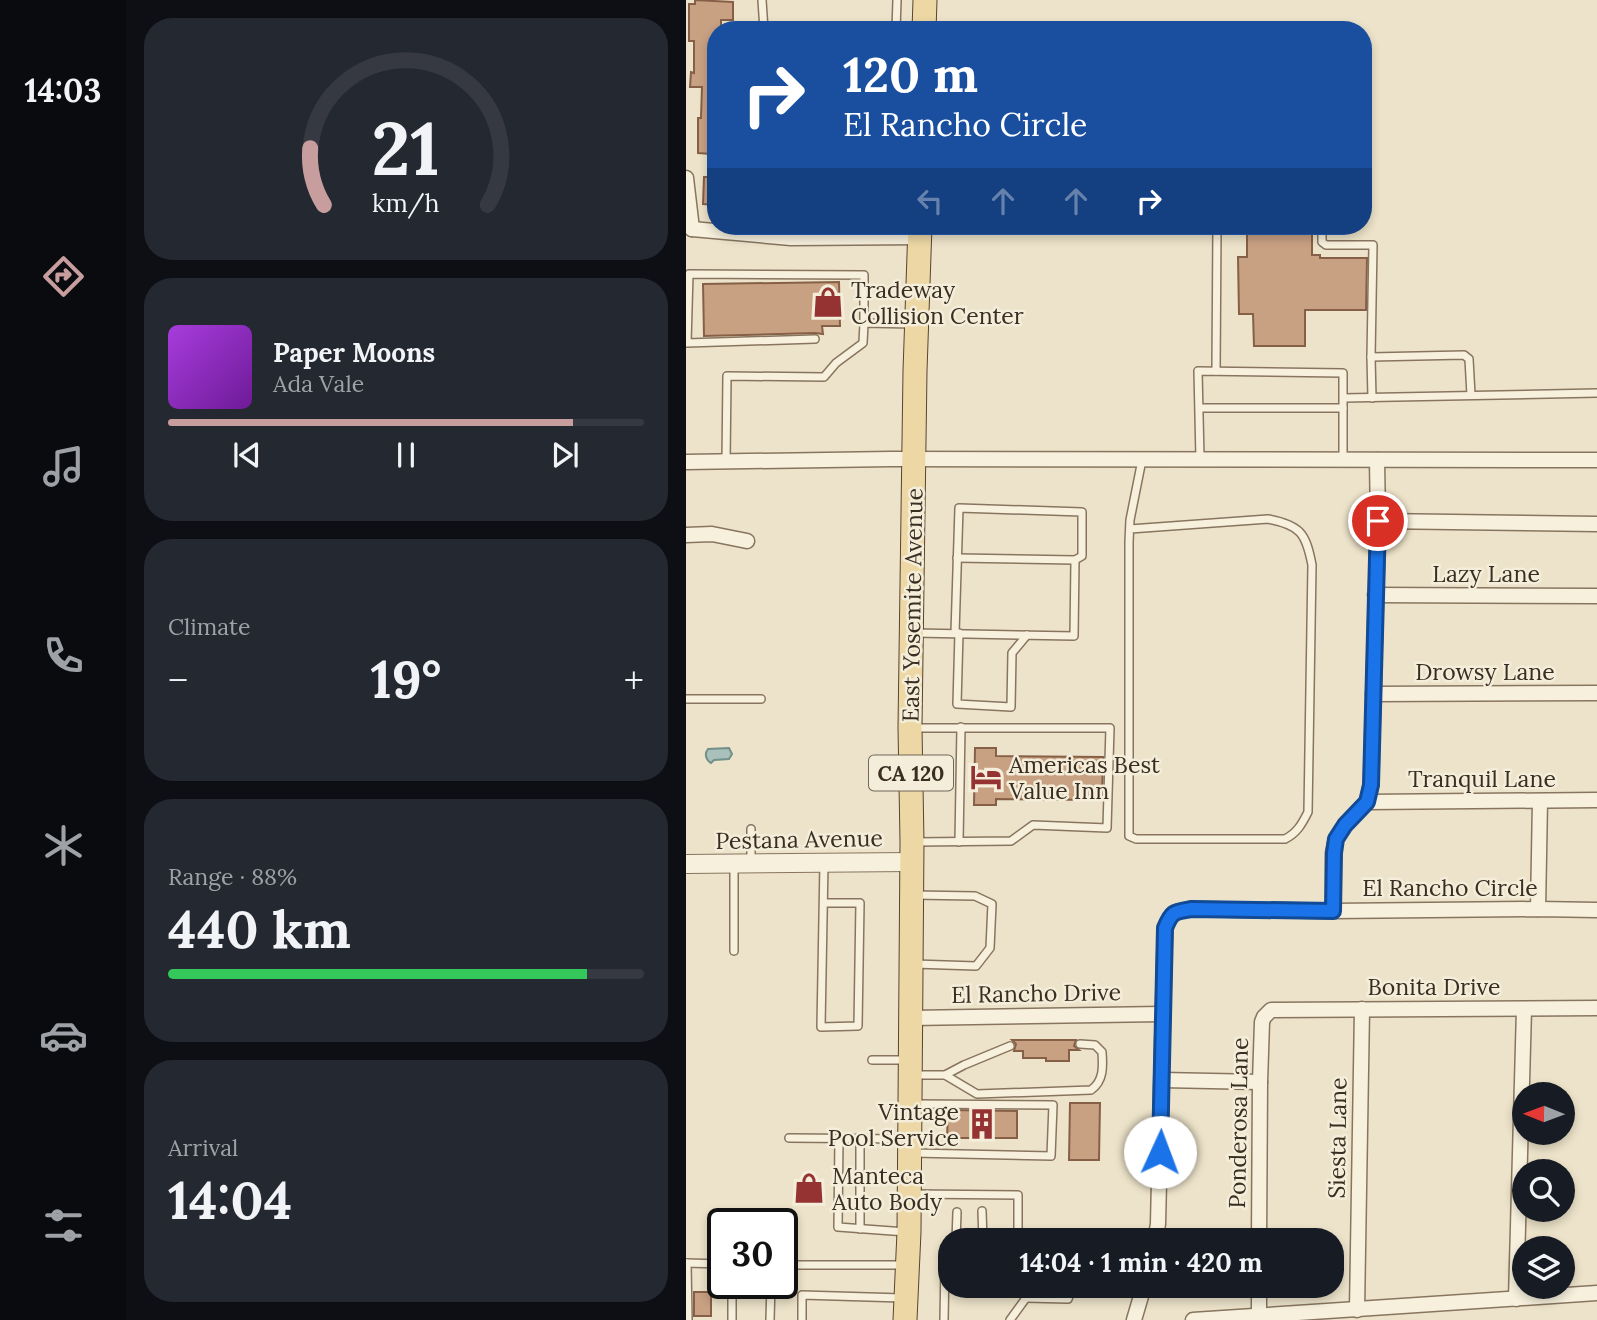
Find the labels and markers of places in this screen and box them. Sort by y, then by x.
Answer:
place label: Tradeway Collision Center [851,275,1024,330]
shop icon: Tradeway Collision Center [811,285,845,319]
pin [1348,491,1408,551]
place label: Americas Best Value Inn [1008,750,1160,805]
hotel icon: Americas Best Value Inn [969,760,1003,794]
place label: Vintage Pool Service [828,1097,959,1152]
building icon: Vintage Pool Service [965,1107,999,1141]
place label: Manteca Auto Body [831,1161,943,1216]
shop icon: Manteca Auto Body [792,1171,826,1205]

